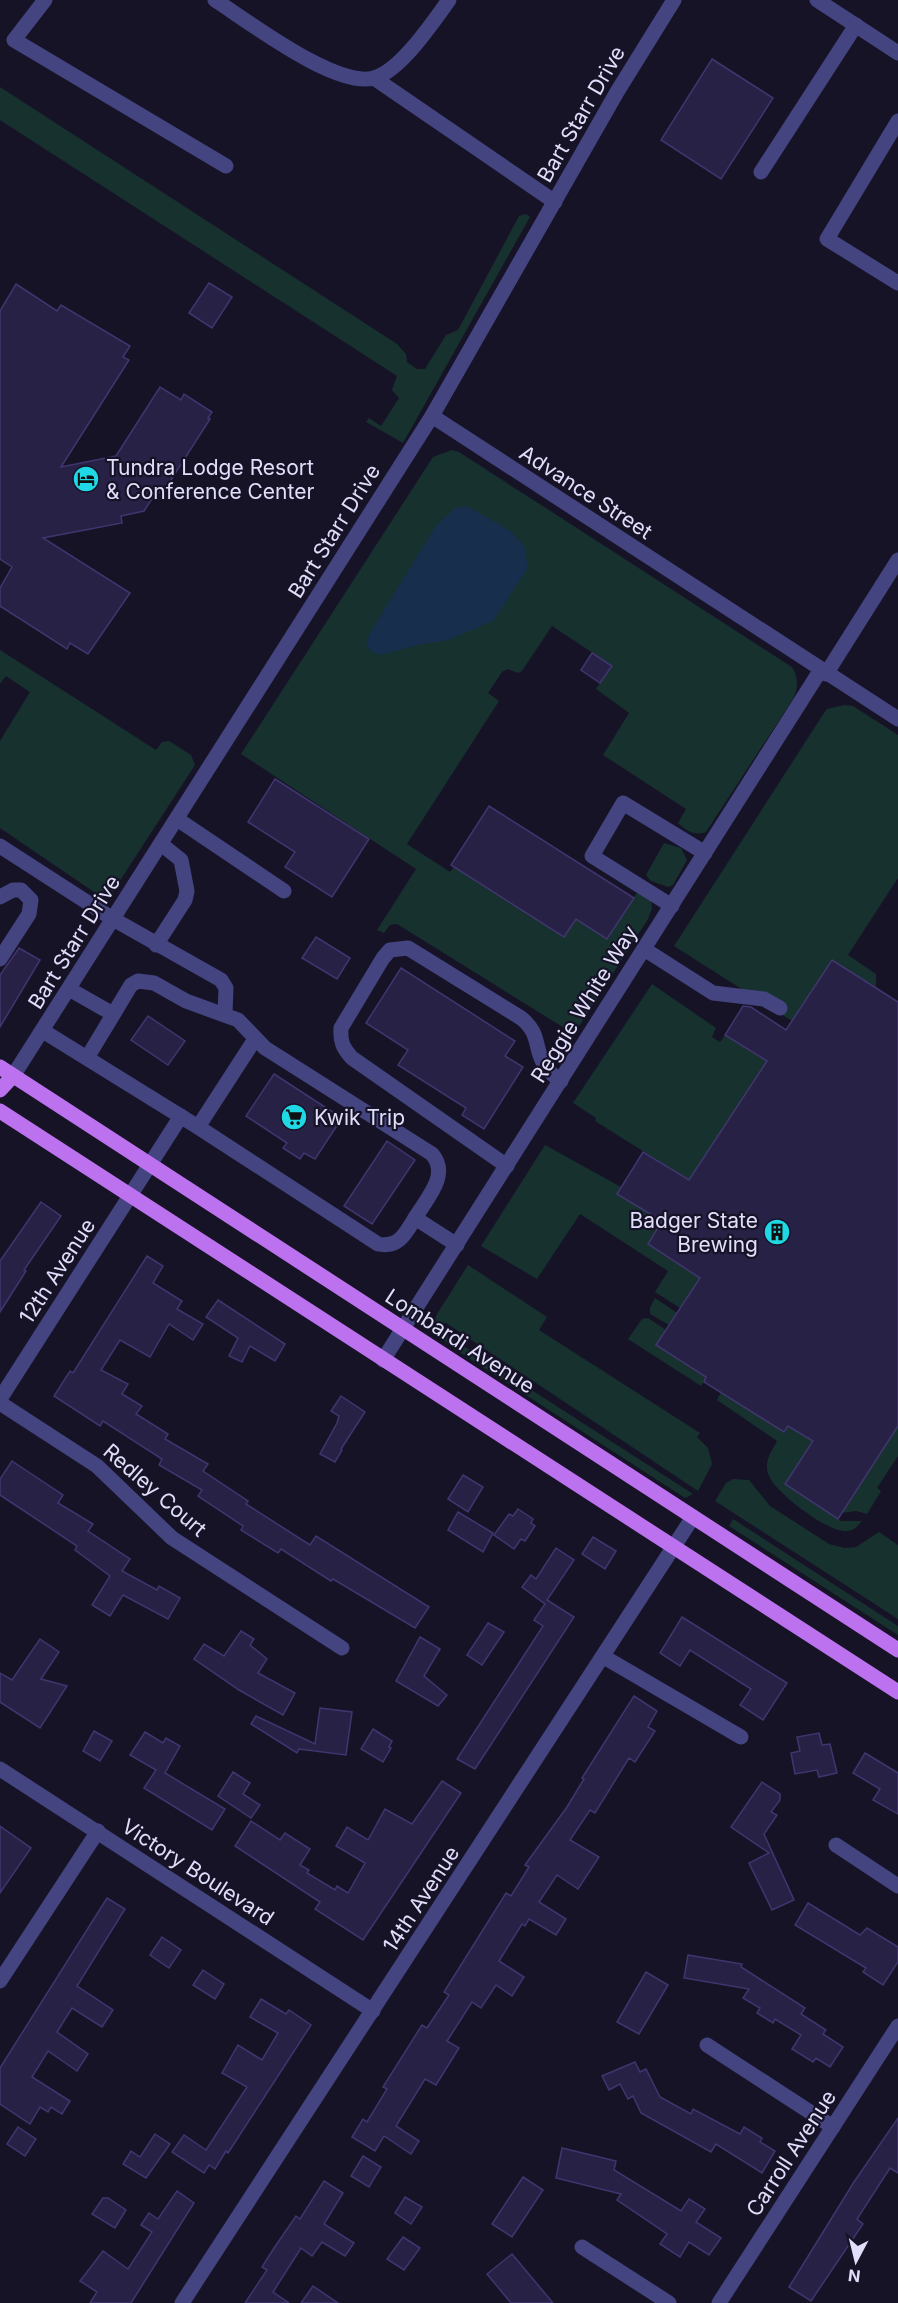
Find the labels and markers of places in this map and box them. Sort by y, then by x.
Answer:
place label: Tundra Lodge Resort & Conference Center [106,455,314,504]
hotel icon: Tundra Lodge Resort & Conference Center [71,464,101,494]
supermarket icon: Kwik Trip [279,1102,309,1132]
place label: Kwik Trip [314,1105,405,1130]
place label: Badger State Brewing [630,1208,758,1257]
building icon: Badger State Brewing [762,1217,792,1247]

